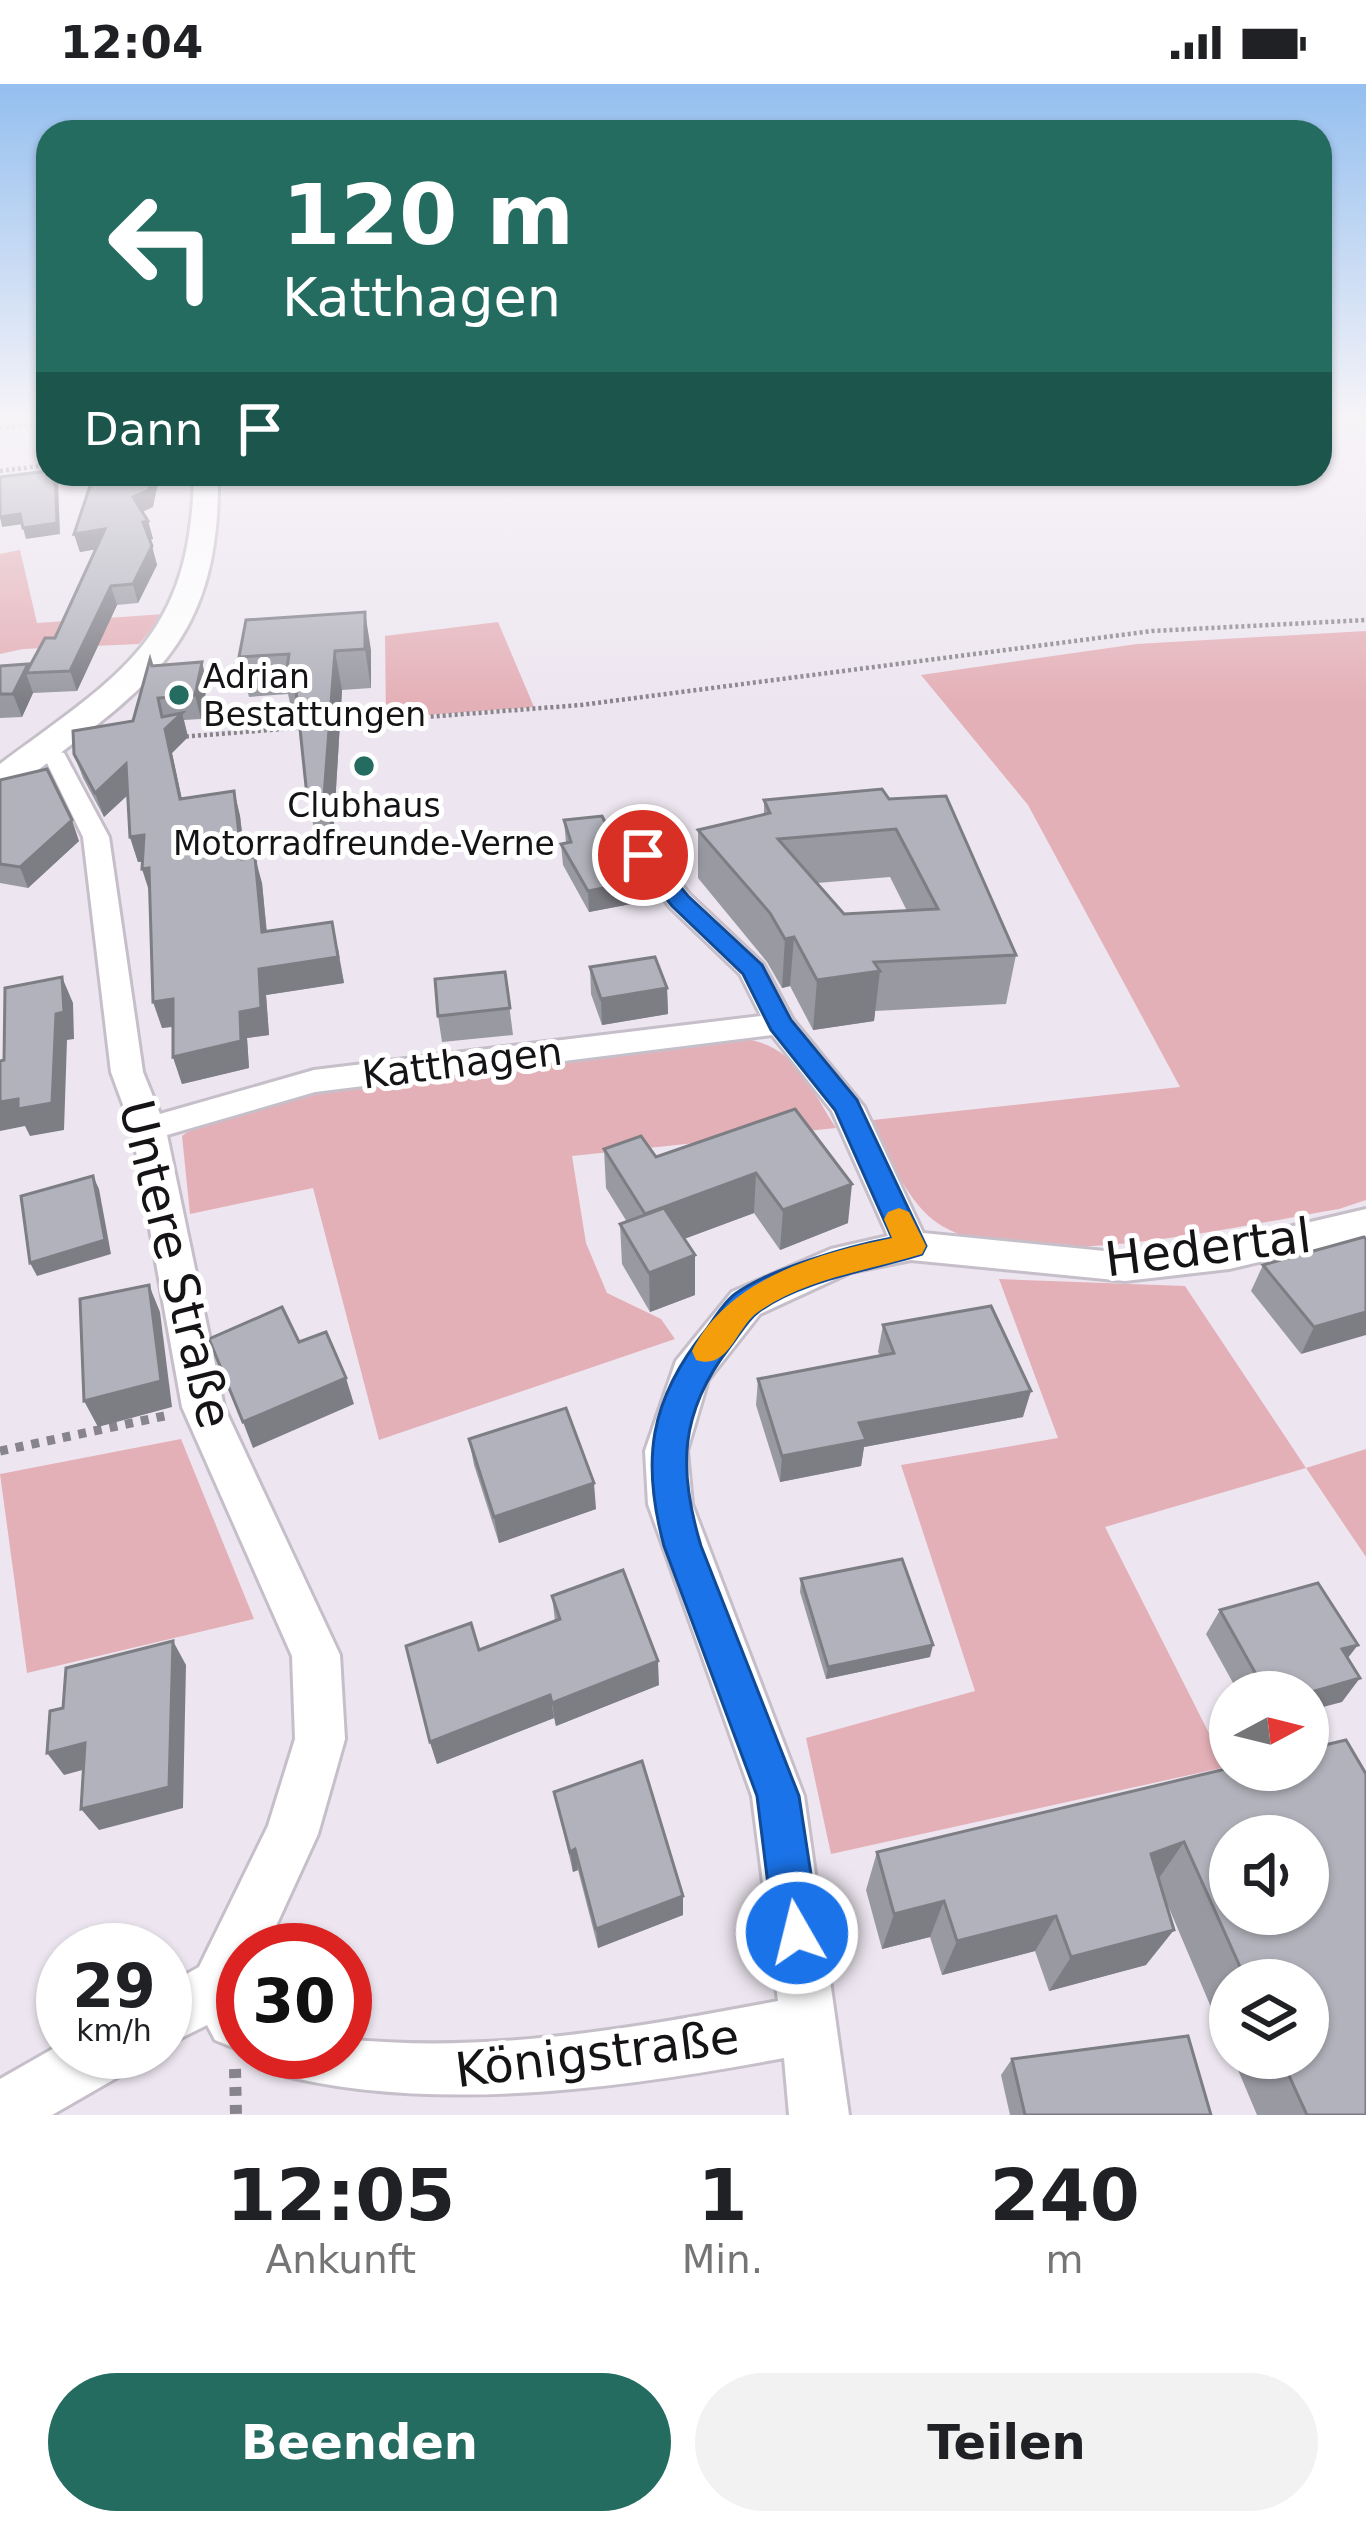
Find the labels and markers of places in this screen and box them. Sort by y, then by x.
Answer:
place label: Adrian Bestattungen [203,657,426,734]
marker: Adrian Bestattungen [166,682,192,708]
marker: Clubhaus Motorradfreunde-Verne [351,753,377,779]
place label: Clubhaus Motorradfreunde-Verne [173,786,555,863]
pin [592,804,694,906]

